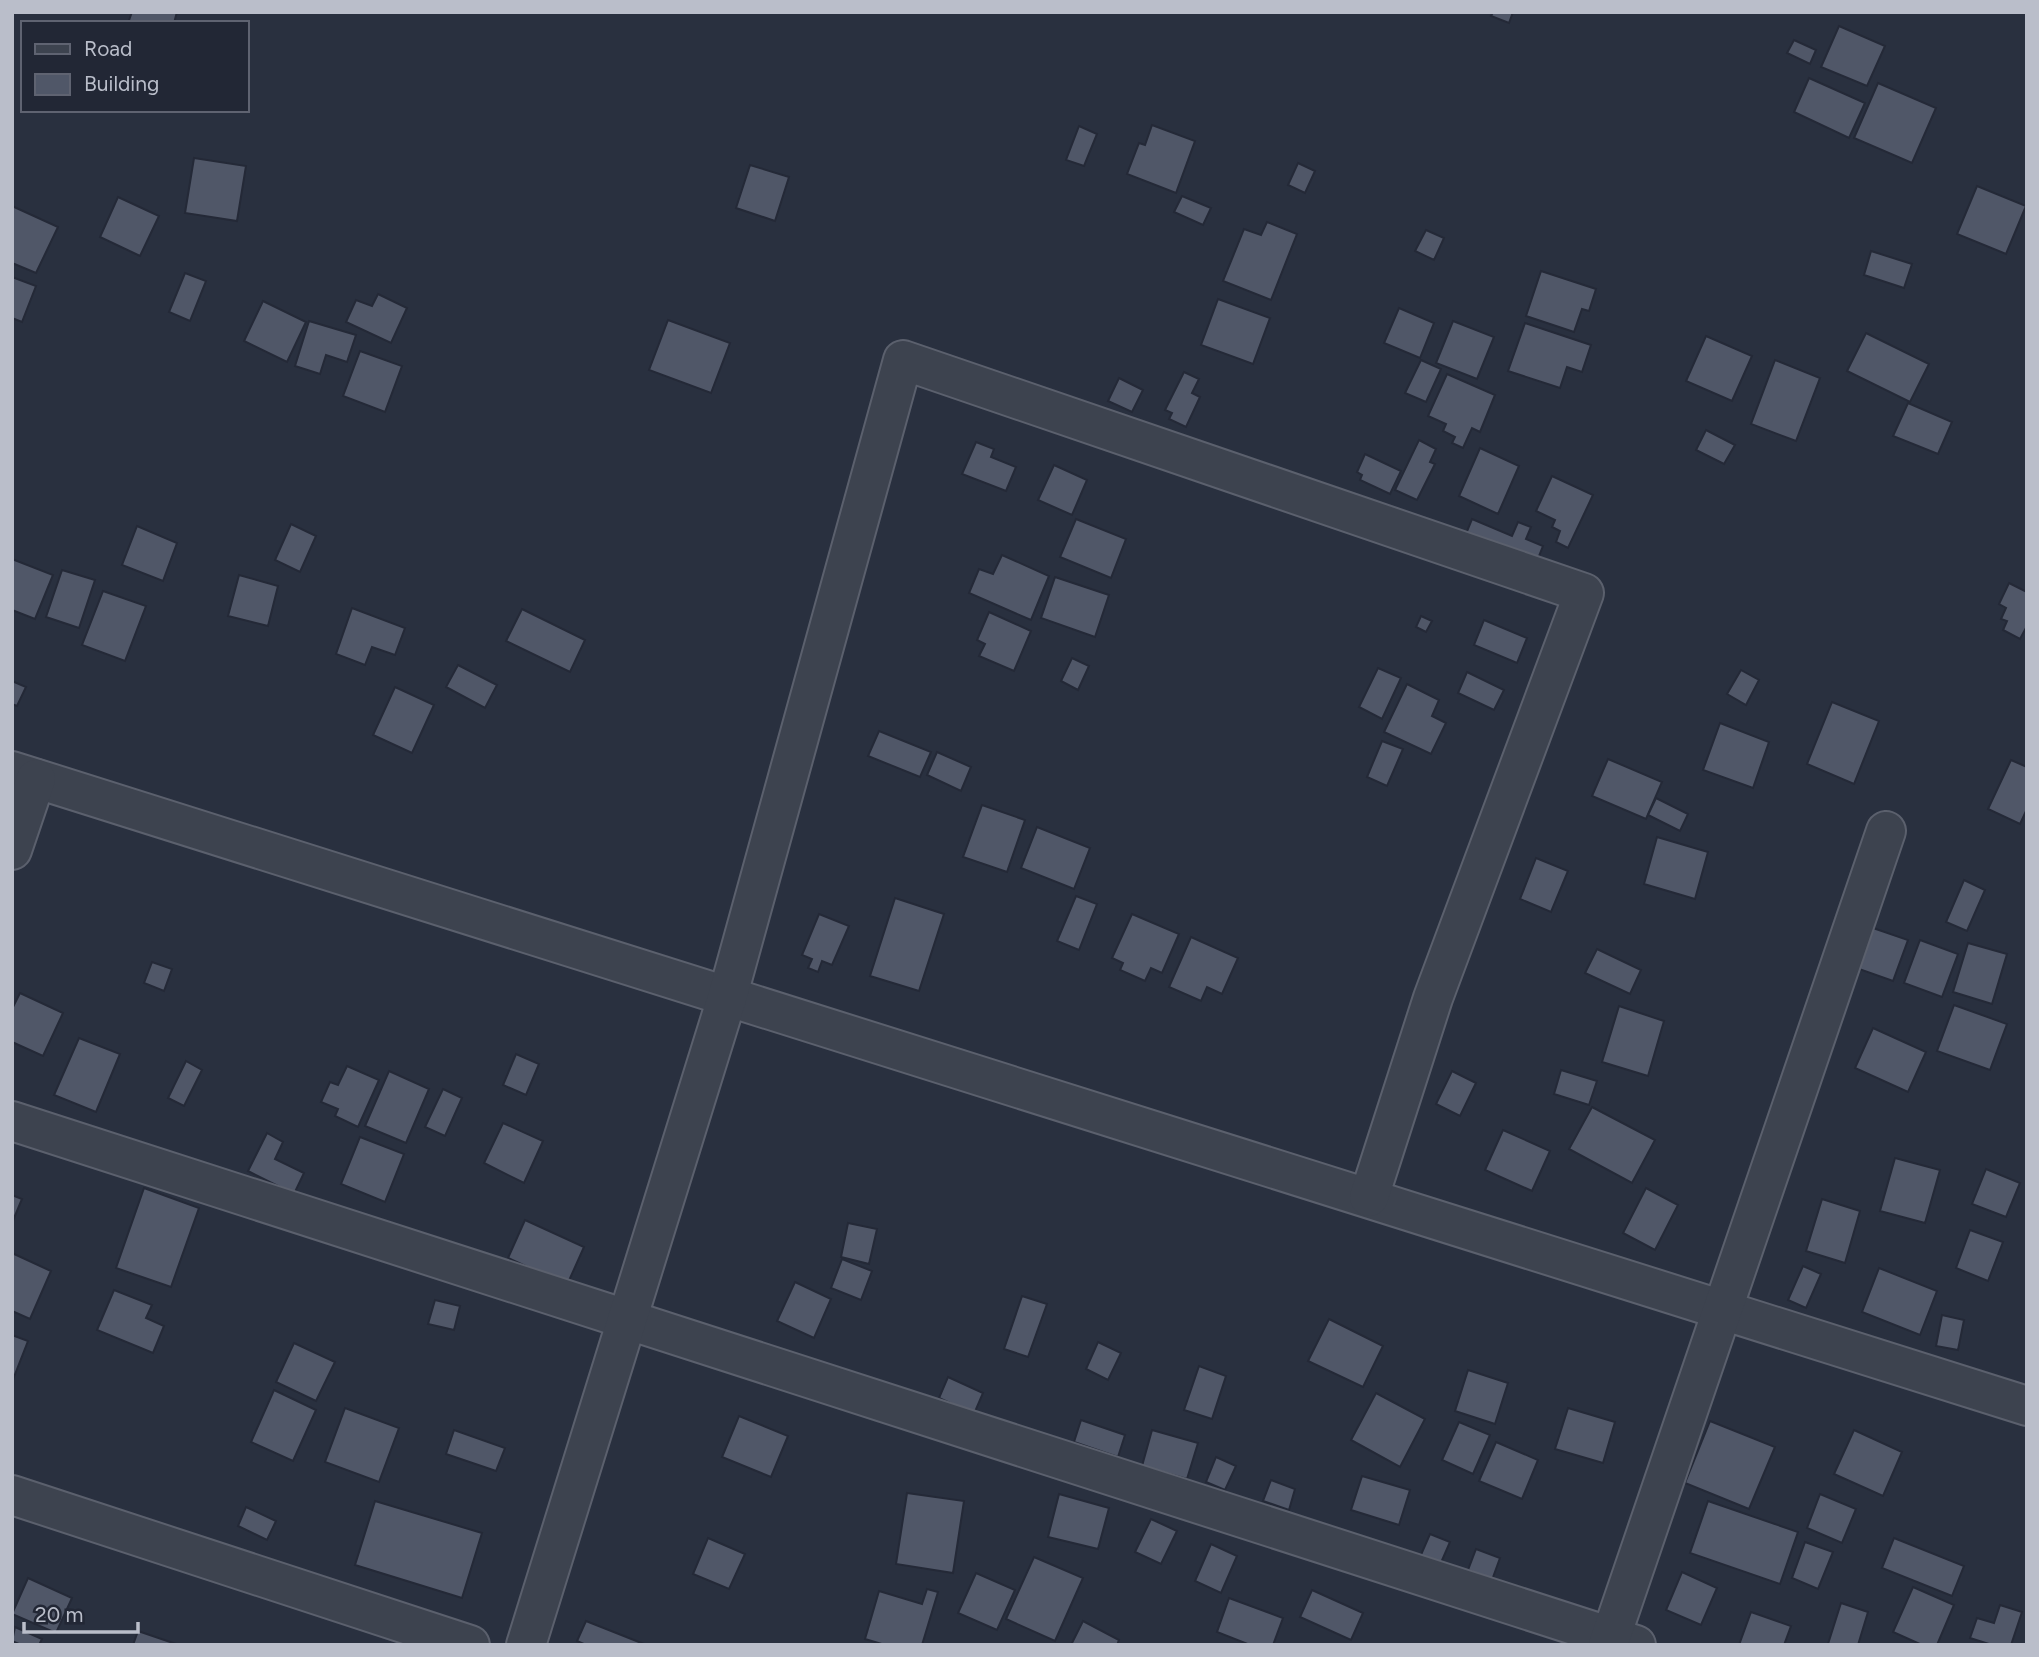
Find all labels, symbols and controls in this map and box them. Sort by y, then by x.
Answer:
legend [21,21,248,112]
text: Road [84,36,132,61]
text: Building [84,71,159,96]
scale bar [24,1590,138,1634]
text: 20 m [35,1602,83,1627]

